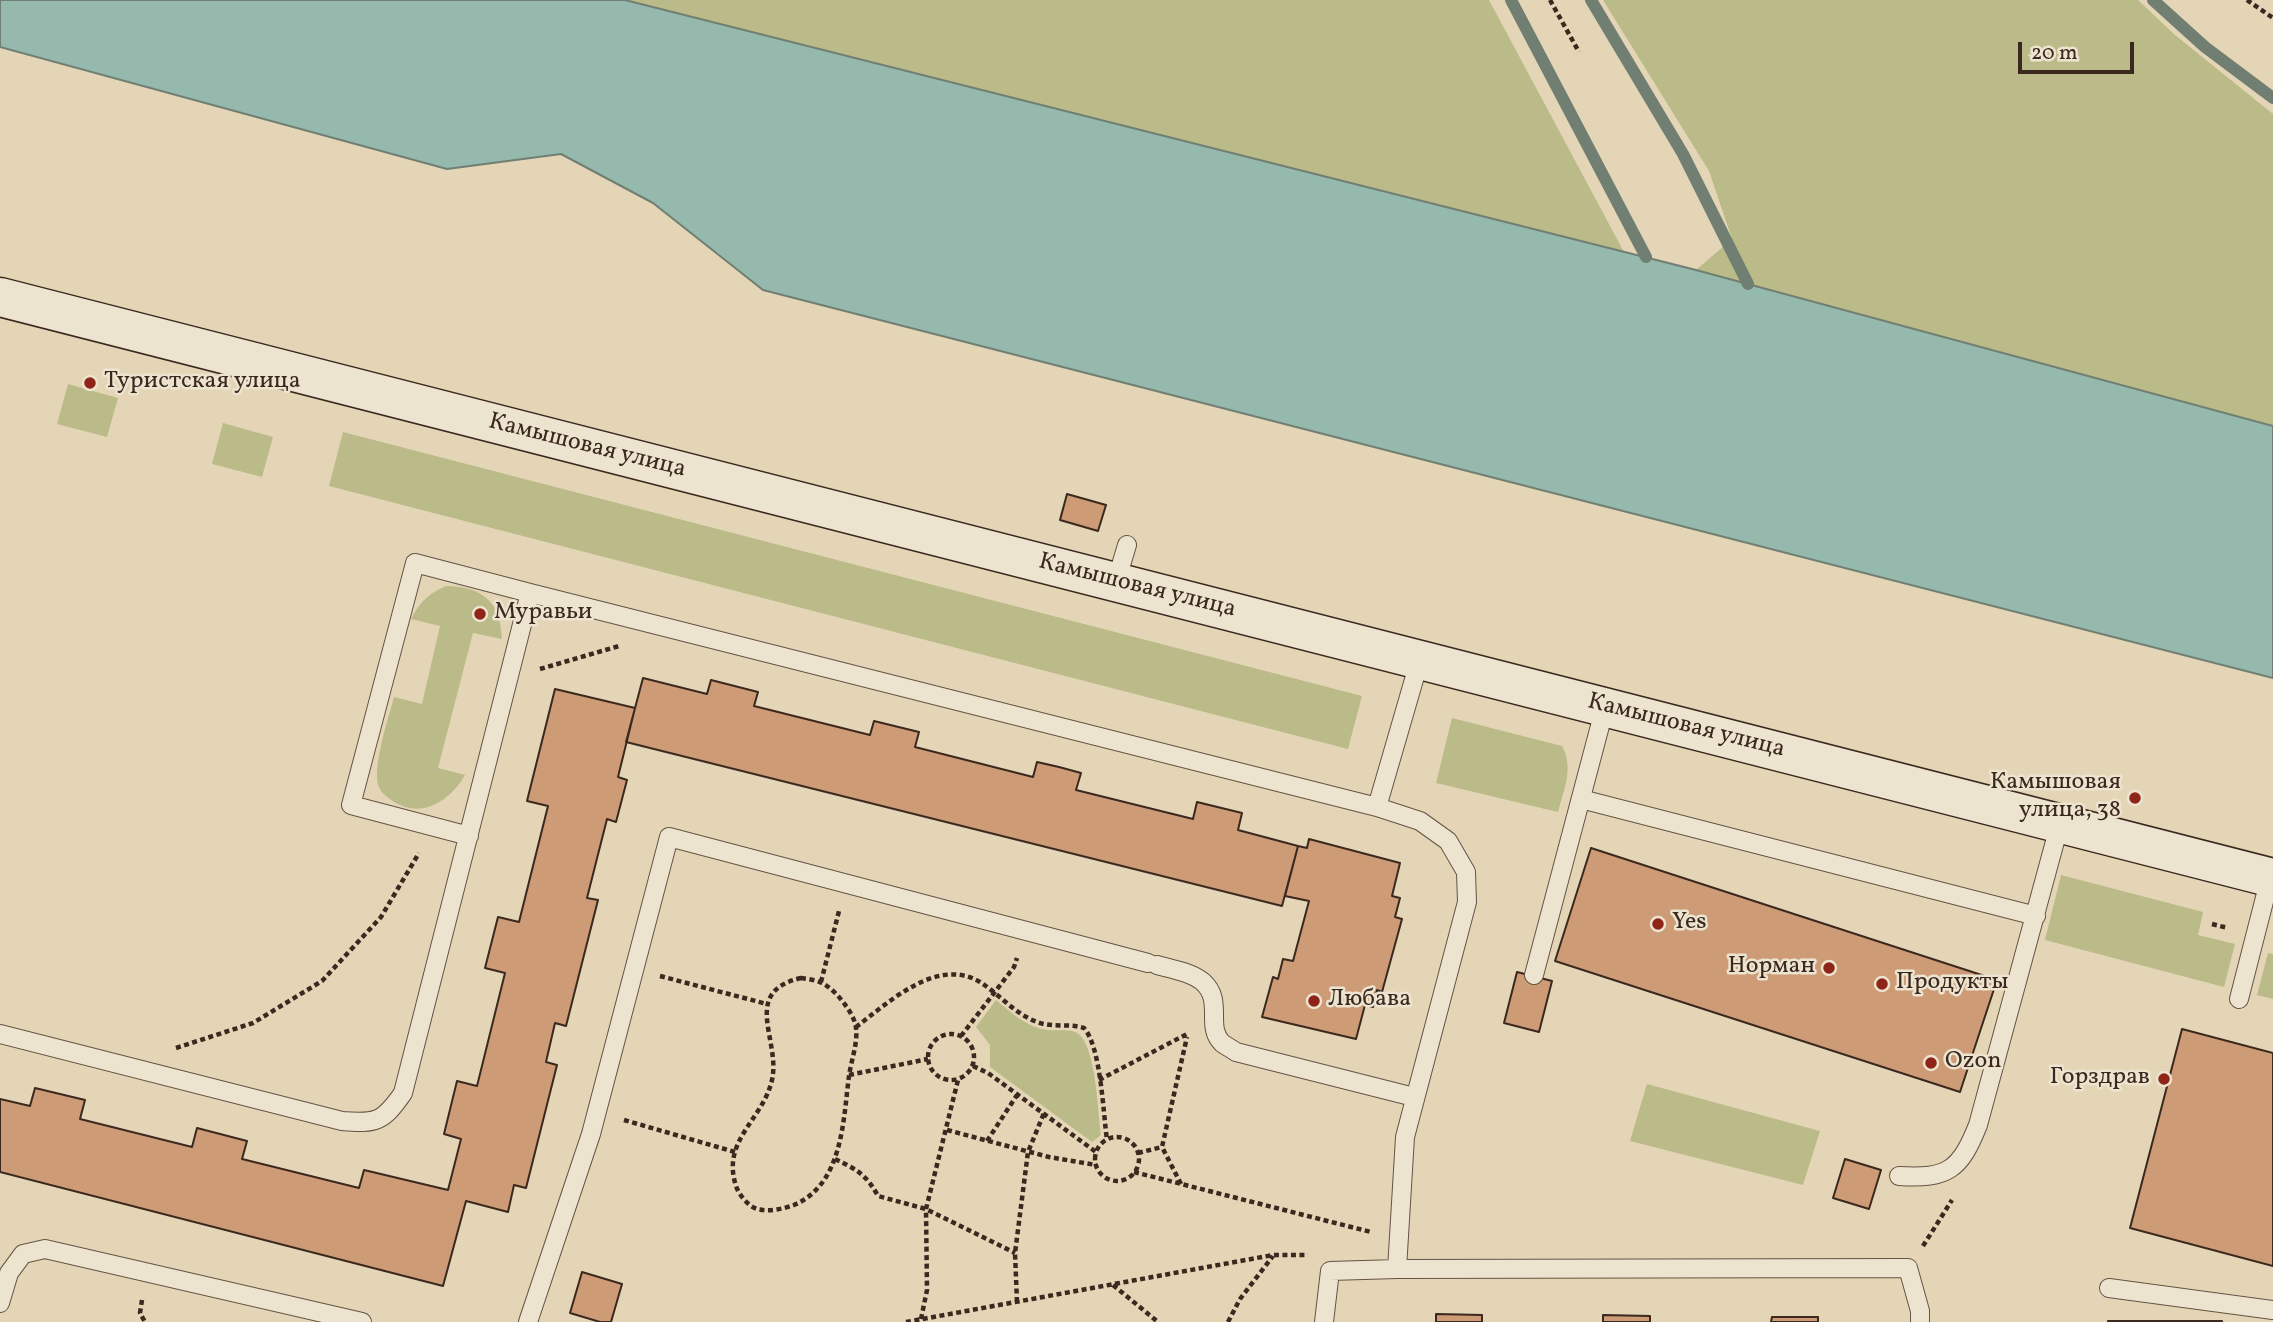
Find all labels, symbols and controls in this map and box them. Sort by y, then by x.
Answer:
scale bar [2021,28,2136,72]
text: 20 m [2031,39,2077,68]
place label: Туристская улица [104,369,301,397]
marker: Туристская улица [82,375,98,391]
street label: Камышовая улица [485,409,689,485]
street label: Камышовая улица [1035,549,1239,625]
place label: Муравьи [494,600,592,628]
marker: Муравьи [472,606,488,622]
street label: Камышовая улица [1584,689,1788,765]
place label: Камышовая улица, 38 [1990,770,2121,826]
marker: Камышовая улица, 38 [2127,790,2143,806]
place label: Yes [1672,910,1707,938]
marker: Yes [1650,916,1666,932]
place label: Норман [1728,954,1815,982]
marker: Норман [1821,960,1837,976]
place label: Продукты [1896,970,2008,998]
marker: Продукты [1874,976,1890,992]
place label: Любава [1328,987,1411,1015]
marker: Любава [1306,993,1322,1009]
place label: Ozon [1945,1049,2002,1077]
marker: Ozon [1923,1055,1939,1071]
place label: Горздрав [2050,1065,2150,1093]
marker: Горздрав [2156,1071,2172,1087]

